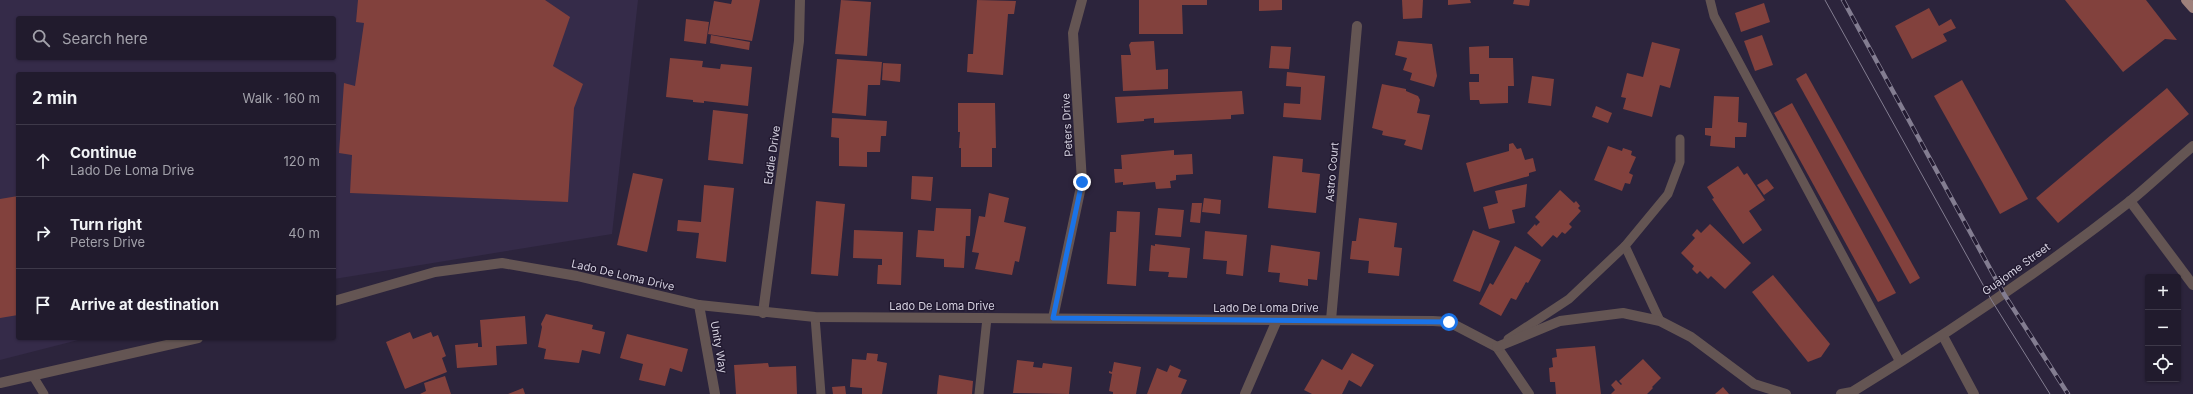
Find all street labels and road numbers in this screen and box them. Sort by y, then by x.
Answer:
street label: Peters Drive [1058,93,1076,157]
street label: Eddie Drive [761,125,783,185]
street label: Astro Court [1322,141,1342,202]
street label: Guajome Street [1979,239,2053,298]
street label: Lado De Loma Drive [570,256,676,294]
street label: Lado De Loma Drive [889,299,995,313]
street label: Lado De Loma Drive [1213,301,1319,315]
street label: Unity Way [708,320,730,374]

